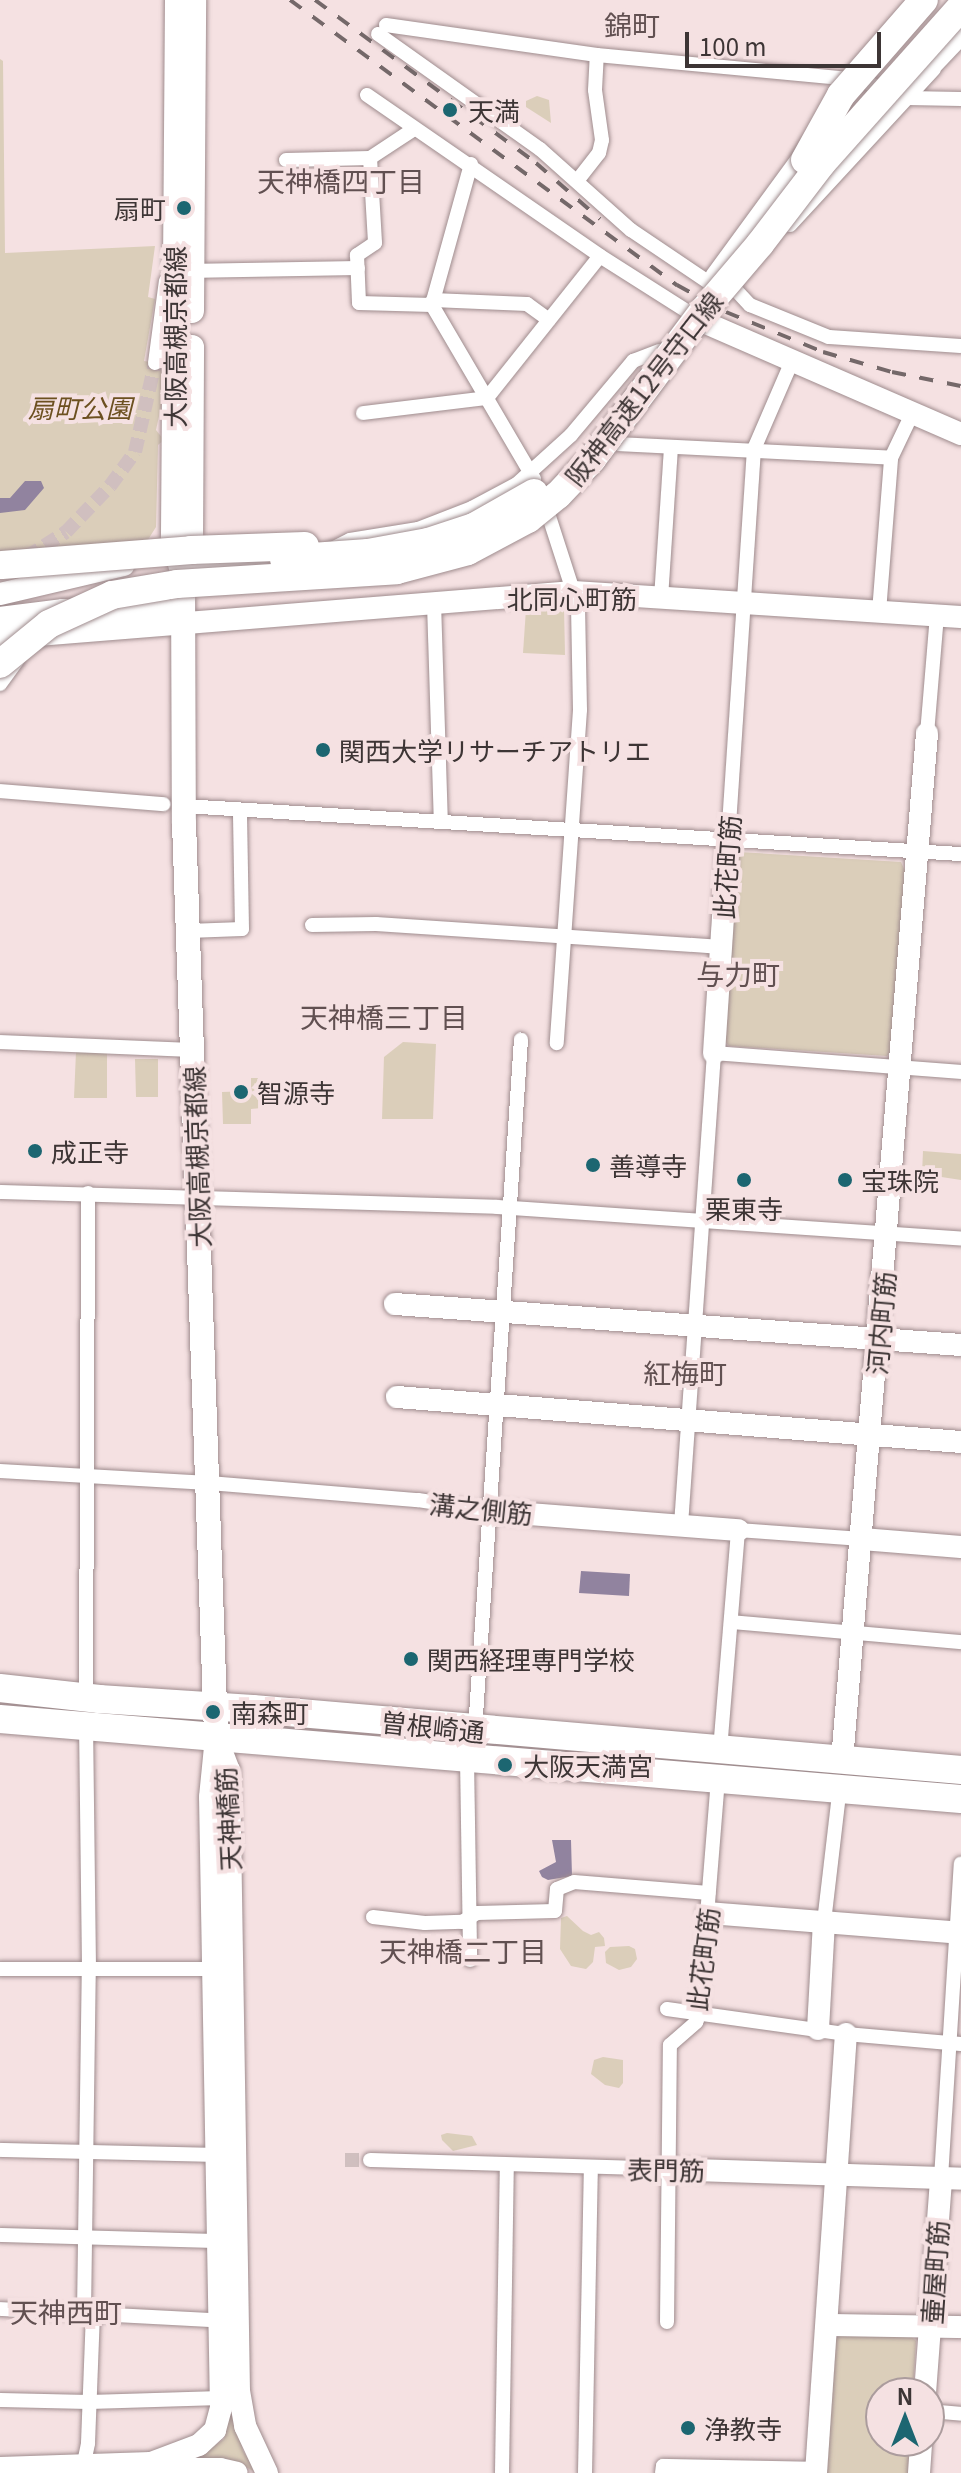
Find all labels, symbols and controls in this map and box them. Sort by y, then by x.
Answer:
district label: 錦町 [604,7,660,41]
scale bar [689,16,885,66]
text: 100 m [699,28,767,63]
place label: 天満 [468,94,520,126]
marker: 天満 [439,99,461,121]
district label: 天神橋四丁目 [257,163,425,197]
place label: 扇町 [114,192,166,224]
marker: 扇町 [173,197,195,219]
street label: 大阪高槻京都線 [158,246,190,428]
street label: 阪神高速12号守口線 [558,285,728,491]
park label: 扇町公園 [28,391,132,423]
street label: 北同心町筋 [507,582,637,614]
place label: 関西大学リサーチアトリエ [339,734,651,766]
marker: 関西大学リサーチアトリエ [314,741,332,759]
street label: 此花町筋 [707,814,745,920]
district label: 与力町 [696,956,780,990]
district label: 天神橋三丁目 [300,999,468,1033]
street label: 大阪高槻京都線 [177,1066,215,1248]
place label: 智源寺 [257,1076,335,1108]
marker: 智源寺 [232,1083,250,1101]
place label: 成正寺 [51,1135,129,1167]
marker: 成正寺 [26,1142,44,1160]
place label: 善導寺 [609,1149,687,1181]
marker: 善導寺 [584,1156,602,1174]
place label: 宝珠院 [861,1164,939,1196]
marker: 栗東寺 [735,1171,753,1189]
marker: 宝珠院 [836,1171,854,1189]
place label: 栗東寺 [705,1192,783,1224]
street label: 河内町筋 [860,1270,900,1376]
district label: 紅梅町 [643,1355,727,1389]
street label: 溝之側筋 [428,1487,534,1529]
place label: 関西経理専門学校 [427,1643,635,1675]
marker: 関西経理専門学校 [402,1650,420,1668]
place label: 南森町 [231,1696,309,1728]
marker: 南森町 [202,1701,224,1723]
street label: 曽根崎通 [380,1705,486,1747]
place label: 大阪天満宮 [523,1749,653,1781]
marker: 大阪天満宮 [494,1754,516,1776]
street label: 天神橋筋 [209,1766,245,1872]
street label: 此花町筋 [680,1905,724,2013]
district label: 天神橋二丁目 [379,1933,547,1967]
street label: 表門筋 [627,2153,705,2185]
street label: 壷屋町筋 [915,2219,953,2325]
district label: 天神西町 [10,2294,122,2328]
north arrow [865,2377,945,2457]
text: N [897,2379,913,2411]
place label: 浄教寺 [704,2412,782,2444]
marker: 浄教寺 [679,2419,697,2437]

